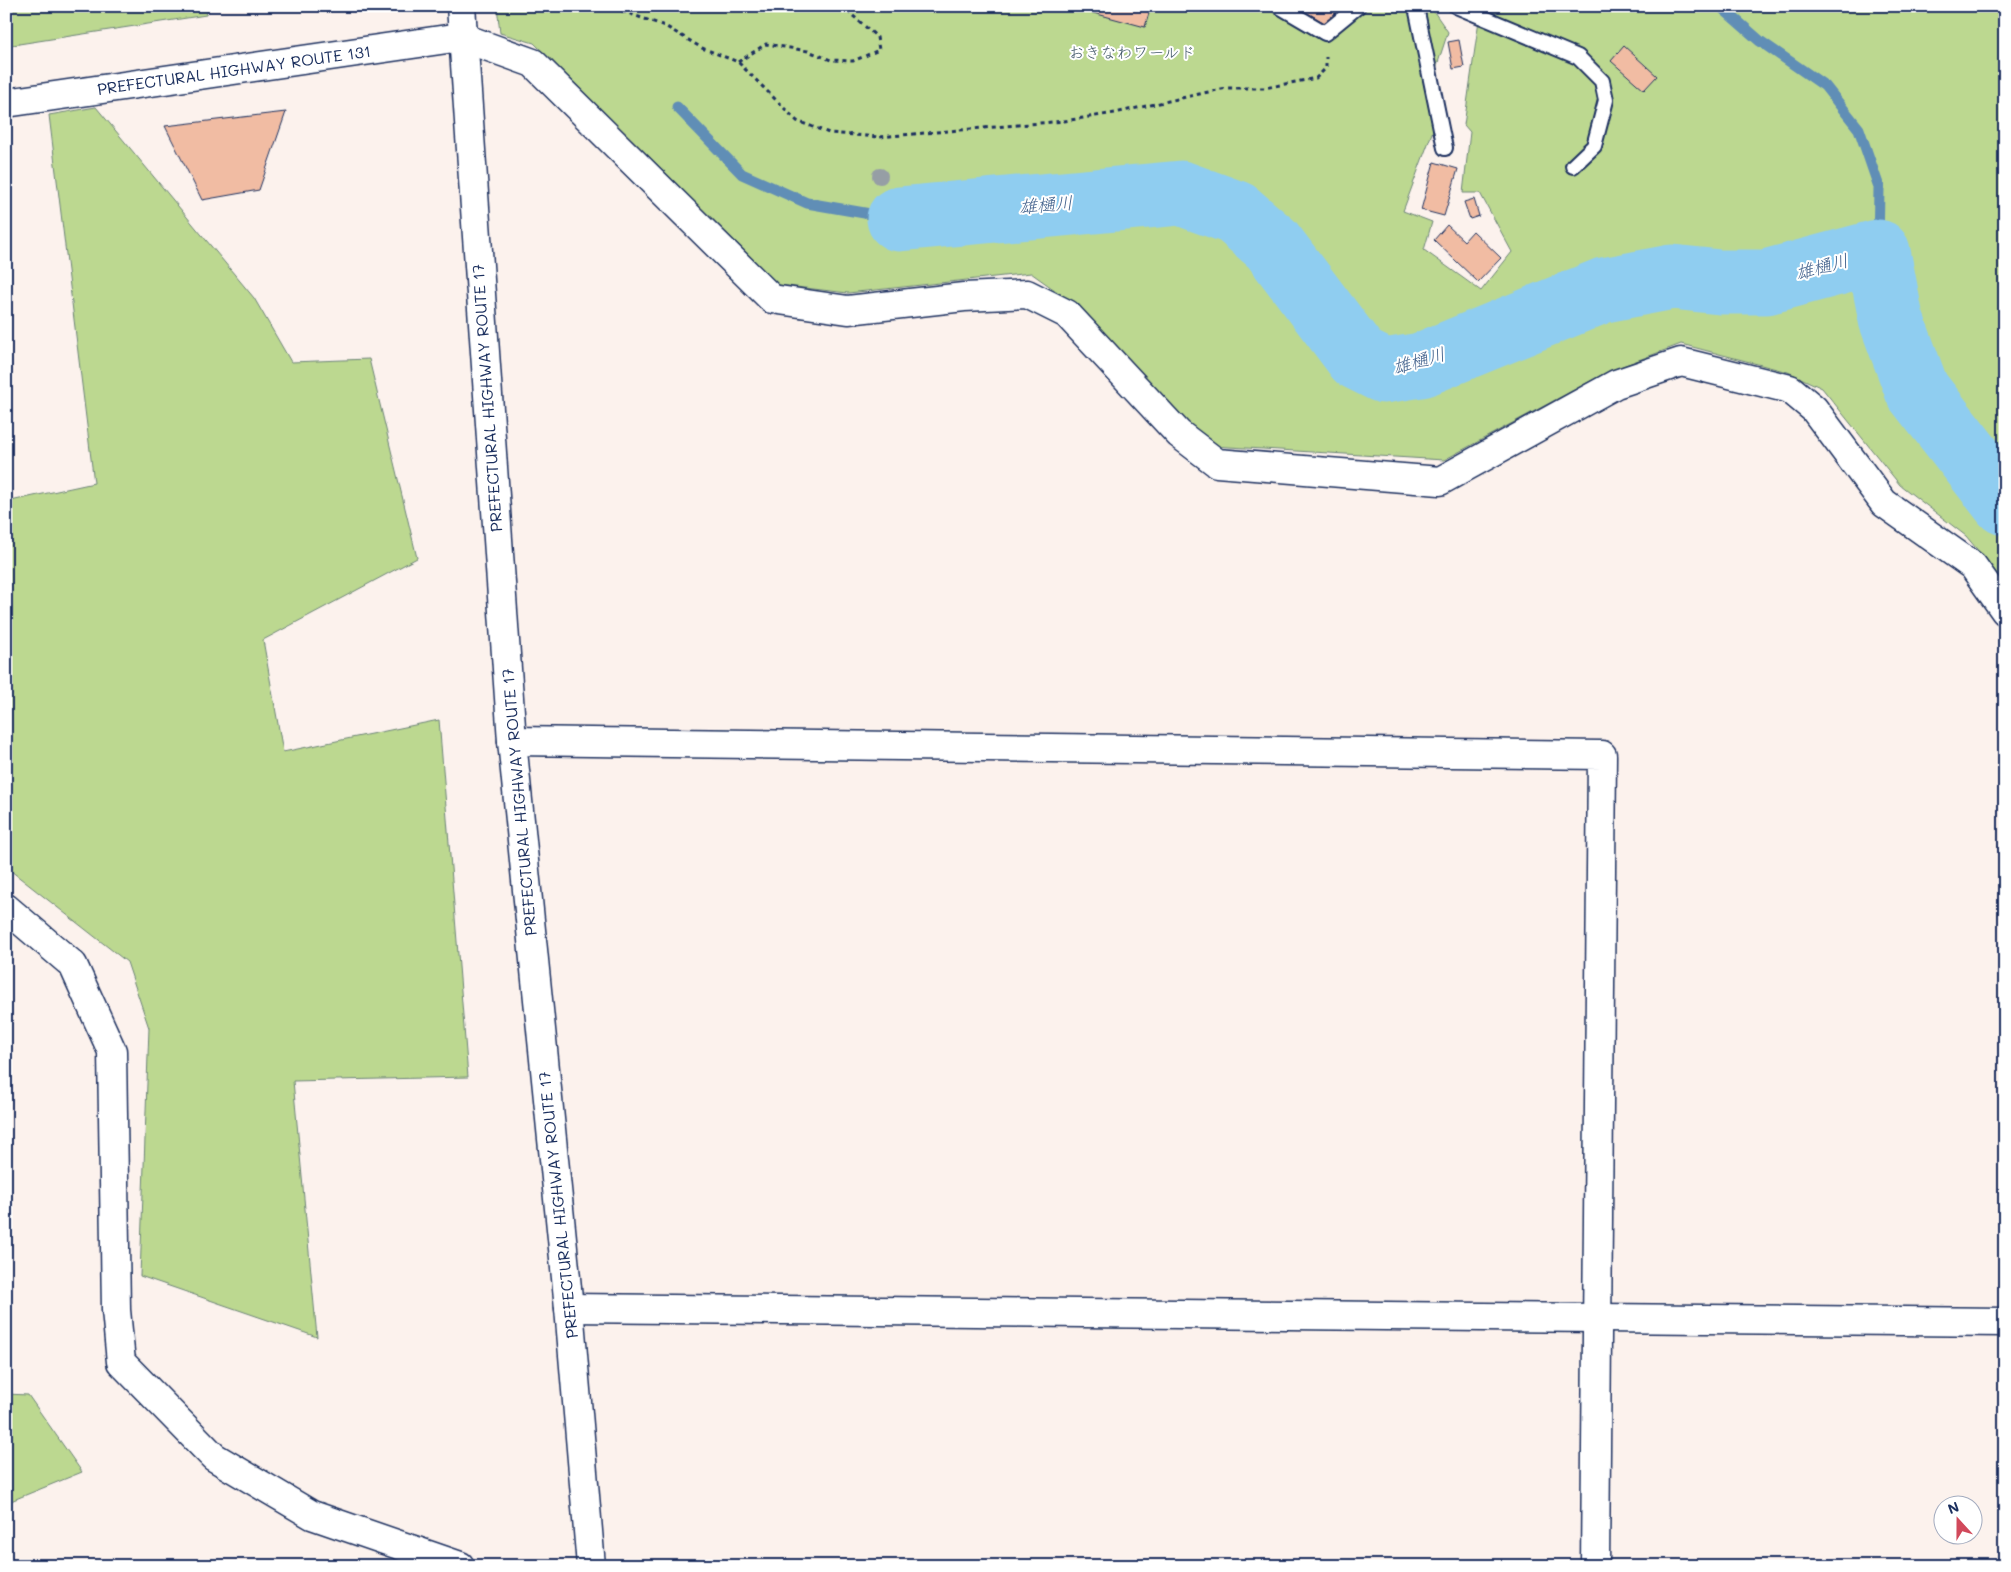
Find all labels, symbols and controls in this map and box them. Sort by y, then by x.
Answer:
street label: PREFECTURAL HIGHWAY ROUTE 131 [96,40,372,99]
park label: おきなわワールド [1068,41,1196,62]
water label: 雄樋川 [1018,190,1074,218]
water label: 雄樋川 [1793,247,1851,285]
street label: PREFECTURAL HIGHWAY ROUTE 17 [467,263,506,533]
water label: 雄樋川 [1389,341,1448,379]
street label: PREFECTURAL HIGHWAY ROUTE 17 [496,667,541,937]
street label: PREFECTURAL HIGHWAY ROUTE 17 [533,1070,582,1340]
north arrow [1934,1494,1984,1544]
text: N [1945,1497,1962,1518]

